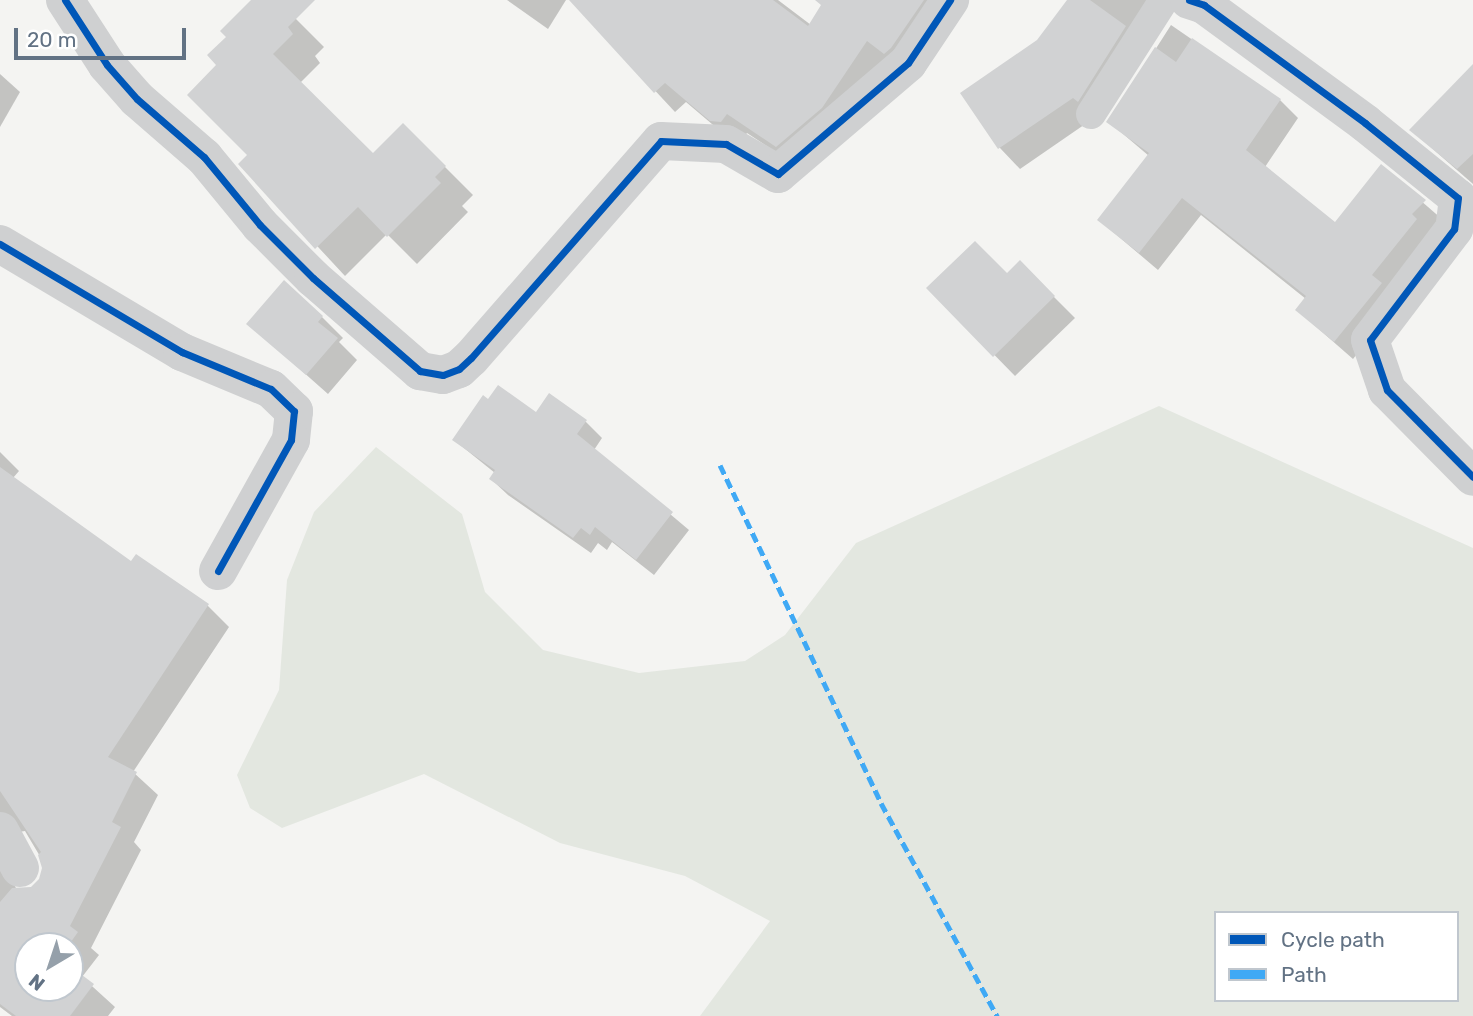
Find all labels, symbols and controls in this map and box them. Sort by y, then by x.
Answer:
scale bar [18,14,189,58]
text: 20 m [27,27,76,52]
legend [1214,911,1459,1002]
text: Cycle path [1281,927,1385,952]
north arrow [14,932,84,1002]
text: Path [1281,962,1327,987]
text: N [24,969,49,995]

